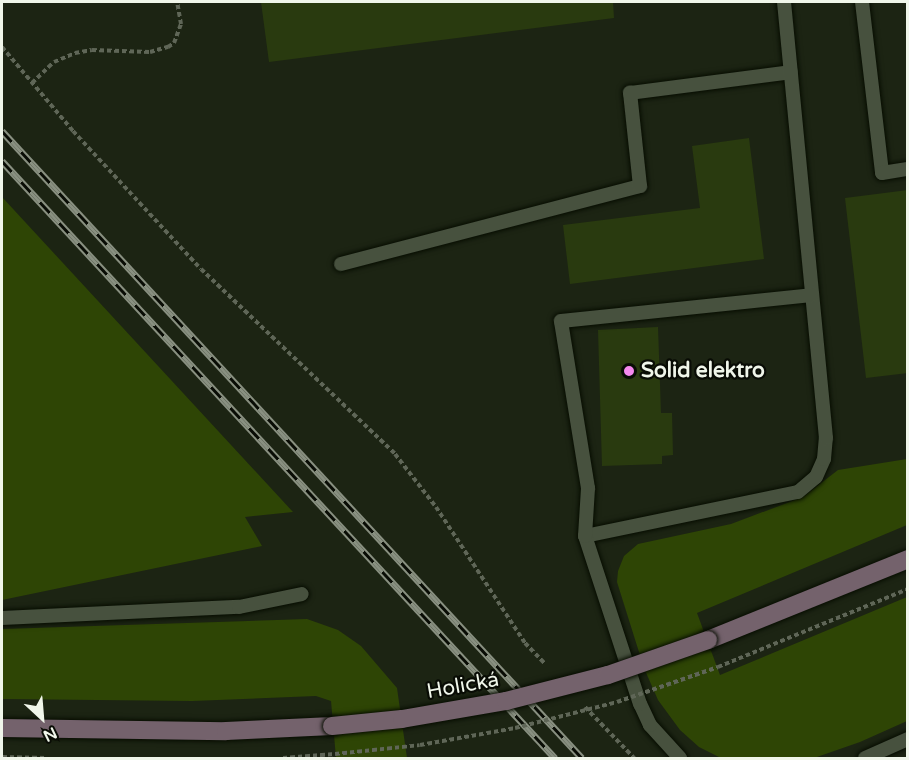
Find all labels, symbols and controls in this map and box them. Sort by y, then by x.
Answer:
place label: Solid elektro [641,358,765,384]
marker: Solid elektro [622,364,636,378]
street label: Holická [425,667,501,705]
north arrow [12,688,72,748]
text: N [40,722,60,746]

